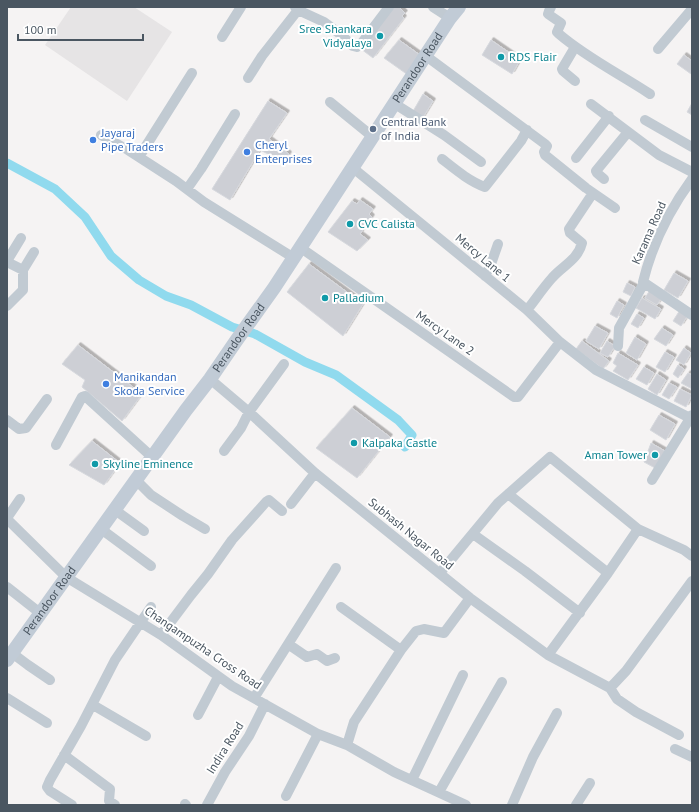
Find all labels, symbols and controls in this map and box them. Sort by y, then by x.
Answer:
scale bar [18,16,143,42]
place label: Sree Shankara Vidyalaya [299,21,372,50]
text: 100 m [24,22,57,37]
street label: Perandoor Road [389,29,446,105]
marker: Sree Shankara Vidyalaya [375,31,385,41]
place label: RDS Flair [509,49,557,64]
marker: RDS Flair [496,52,506,62]
place label: Central Bank of India [381,114,446,143]
marker: Central Bank of India [368,124,378,134]
place label: Jayaraj Pipe Traders [100,125,163,154]
marker: Jayaraj Pipe Traders [88,135,98,145]
place label: Cheryl Enterprises [255,137,312,166]
marker: Cheryl Enterprises [242,147,252,157]
street label: Karama Road [628,199,669,267]
place label: CVC Calista [358,216,415,231]
marker: CVC Calista [345,219,355,229]
street label: Mercy Lane 1 [453,230,514,285]
place label: Palladium [333,290,384,305]
marker: Palladium [320,293,330,303]
street label: Perandoor Road [209,300,268,375]
street label: Mercy Lane 2 [413,307,477,358]
place label: Manikandan Skoda Service [114,369,185,398]
marker: Manikandan Skoda Service [101,379,111,389]
place label: Kalpaka Castle [362,435,437,450]
marker: Kalpaka Castle [349,438,359,448]
place label: Aman Tower [585,447,647,462]
marker: Aman Tower [650,450,660,460]
place label: Skyline Eminence [103,456,193,471]
marker: Skyline Eminence [90,459,100,469]
street label: Subhash Nagar Road [365,494,457,573]
street label: Perandoor Road [19,563,79,638]
street label: Changampuzha Cross Road [142,603,265,692]
street label: Indira Road [203,719,246,776]

